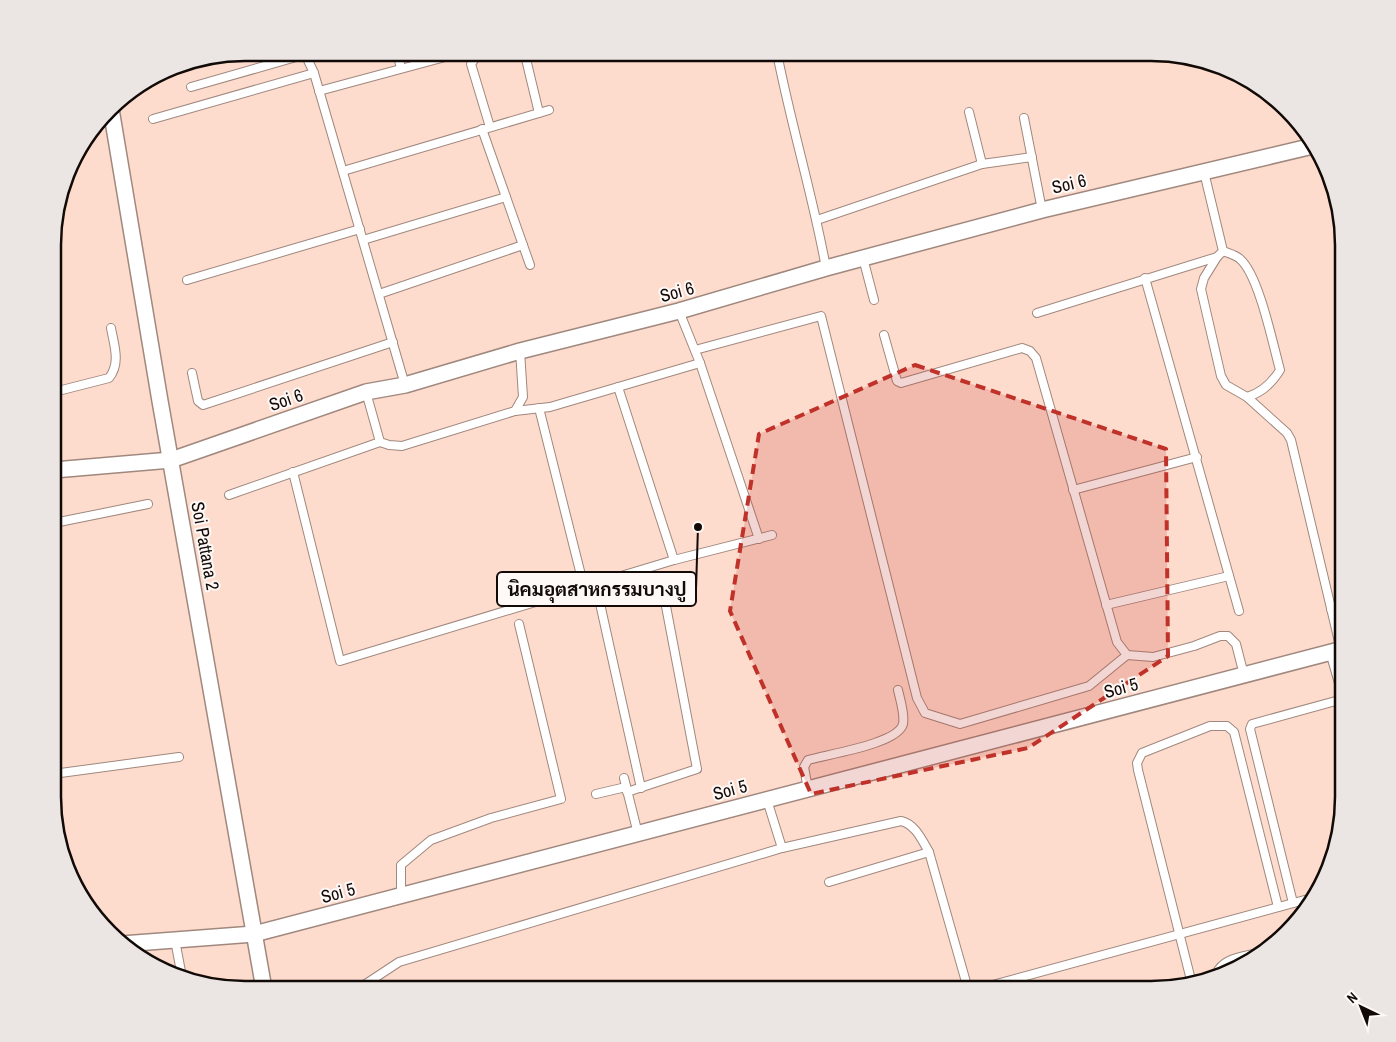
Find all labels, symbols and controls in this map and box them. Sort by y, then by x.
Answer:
street label: Soi 6 [1049,167,1088,200]
street label: Soi 6 [657,275,697,308]
street label: Soi 6 [265,382,306,417]
street label: Soi Pattana 2 [185,500,226,592]
callout: นิคมอุตสาหกรรมบางปู [497,572,696,606]
text: นิคมอุตสาหกรรมบางปู [507,576,687,604]
street label: Soi 5 [1101,671,1141,704]
street label: Soi 5 [710,773,750,806]
street label: Soi 5 [318,876,358,909]
north arrow [1336,982,1386,1032]
text: N [1343,988,1361,1007]

